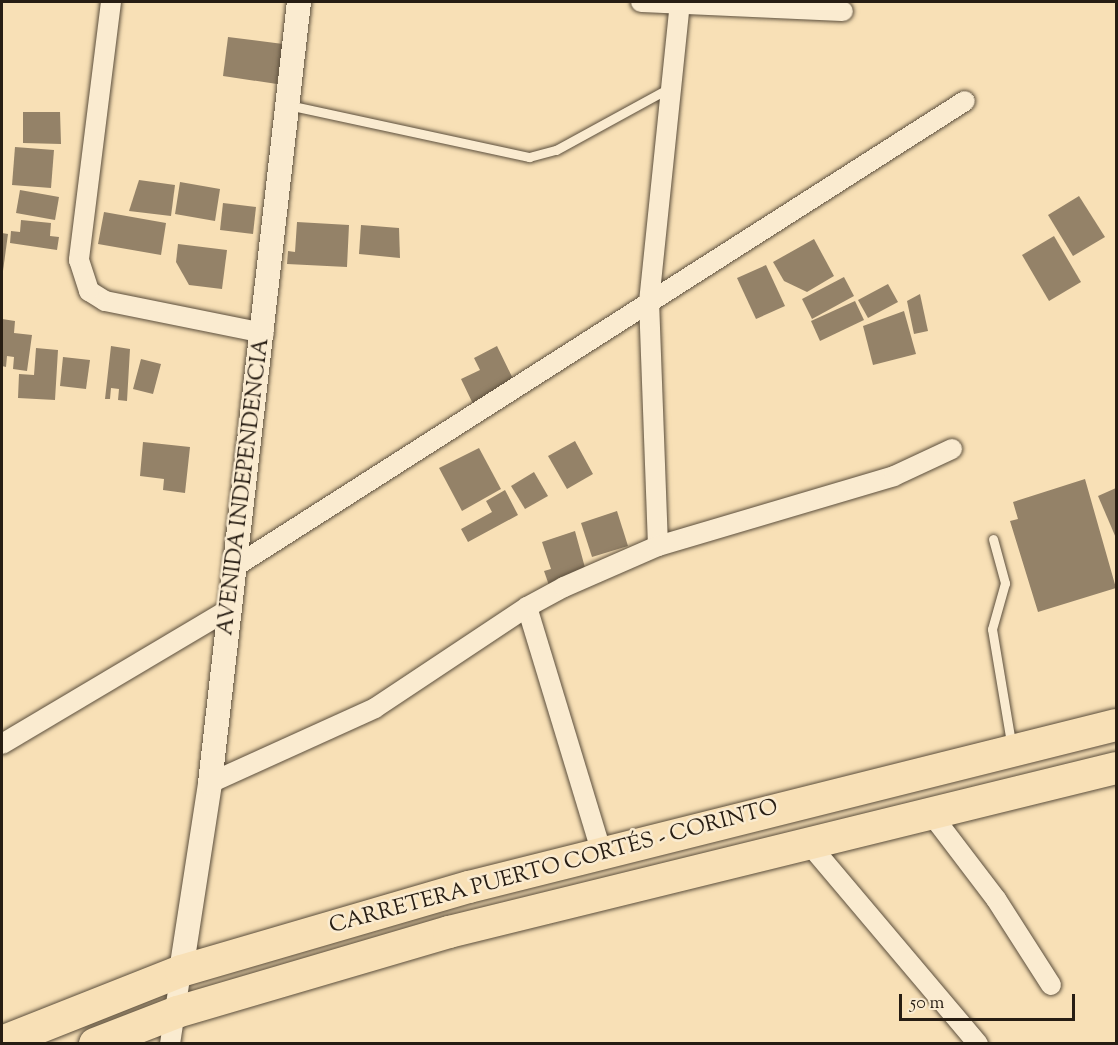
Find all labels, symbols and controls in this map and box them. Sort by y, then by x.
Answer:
street label: AVENIDA INDEPENDENCIA [214,337,276,637]
street label: CARRETERA PUERTO CORTÉS - CORINTO [327,795,781,941]
scale bar [902,982,1078,1020]
text: 50 m [910,991,944,1017]

